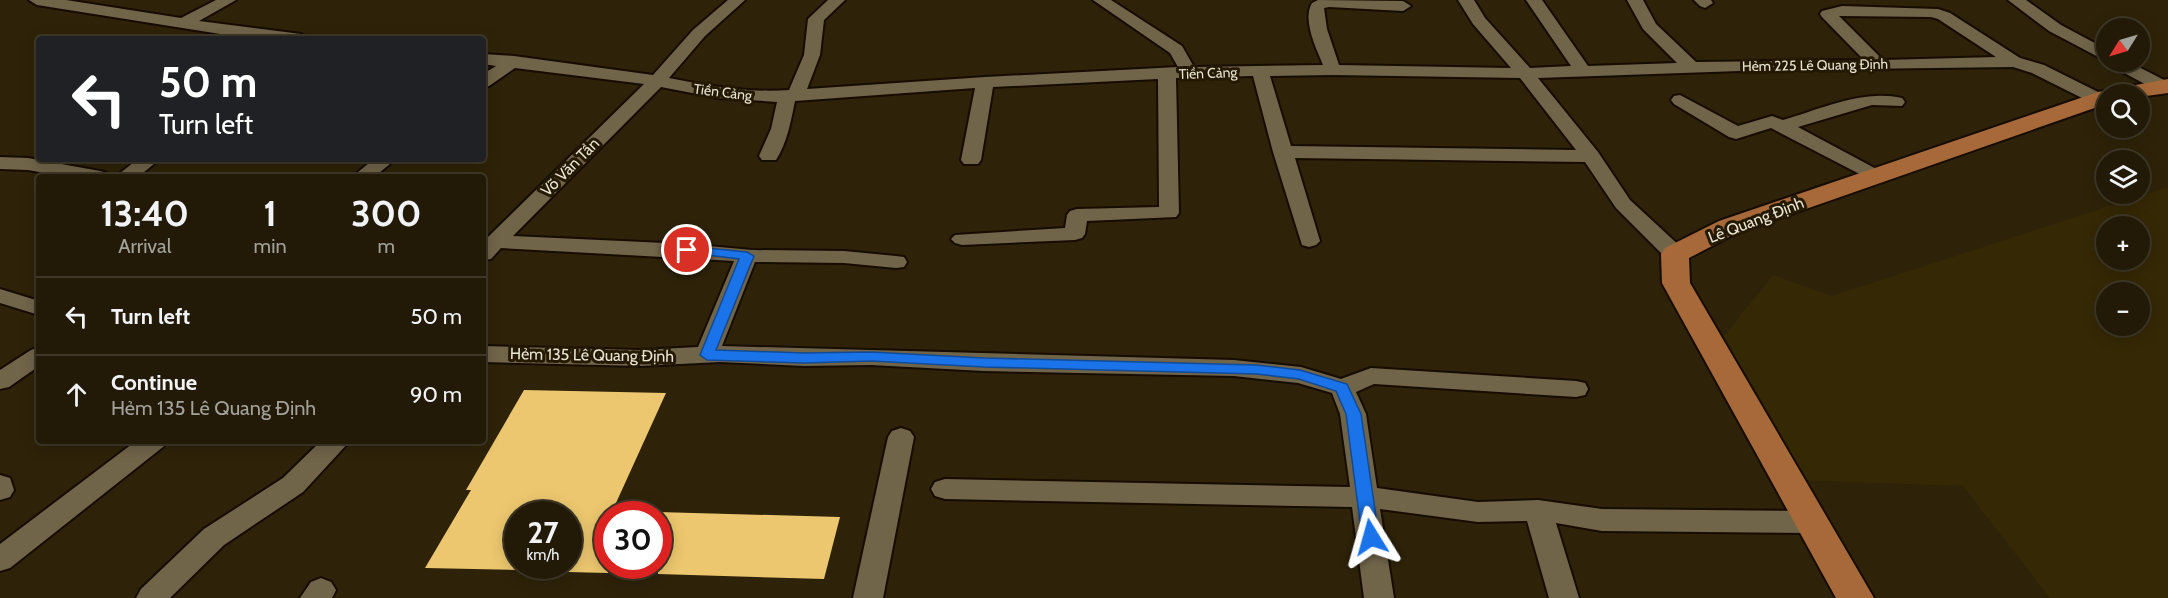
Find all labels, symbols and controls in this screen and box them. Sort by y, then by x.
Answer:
north arrow [2096,18,2150,72]
map controls [2096,18,2150,336]
street label: Hẻm 225 Lê Quang Định [1742,55,1888,75]
text: 50 m [159,56,257,108]
icon: left [60,60,138,138]
street label: Tiền Cảng [1178,63,1239,83]
street label: Tiền Cảng [693,79,754,105]
button: search [2096,84,2150,138]
text: Turn left [159,108,253,141]
street label: Võ Văn Tần [537,134,603,200]
button: layers [2096,150,2150,204]
text: 13:40 [101,191,189,235]
text: 1 [263,191,277,235]
text: 300 [351,191,421,235]
street label: Lê Quang Định [1705,193,1807,247]
button: + [2096,216,2150,270]
pin [661,224,712,275]
icon: arrive [670,233,703,266]
text: Arrival [118,234,171,258]
text: min [254,234,287,258]
text: m [378,234,395,258]
button: − [2096,282,2150,336]
icon: left [60,300,93,333]
text: Turn left [111,303,190,330]
text: 50 m [410,303,462,330]
street label: Hẻm 135 Lê Quang Định [510,344,674,366]
text: Continue [111,369,197,396]
icon: ahead [60,378,93,411]
text: 90 m [410,381,462,408]
text: Hẻm 135 Lê Quang Định [111,396,316,420]
speed limit sign: 30 [594,501,672,579]
position arrow [1339,505,1403,569]
text: 27 [527,514,559,551]
text: km/h [527,546,559,564]

